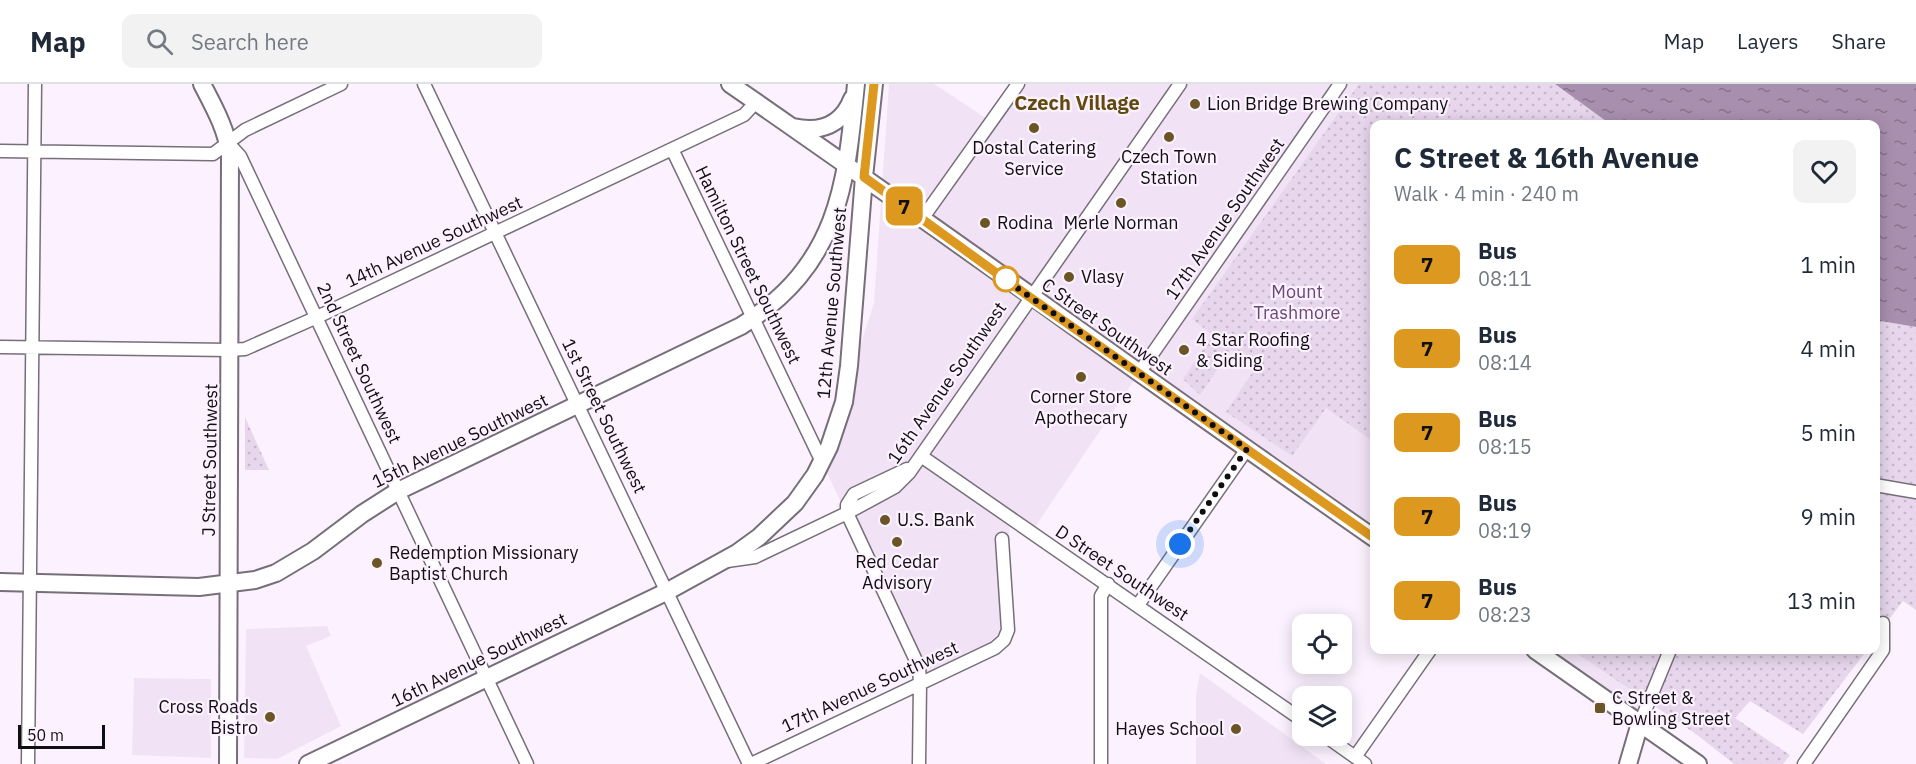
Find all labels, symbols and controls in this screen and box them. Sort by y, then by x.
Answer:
search box [122,14,542,68]
text: Map [30,23,86,60]
icon: search [143,25,176,58]
text: Search here [191,27,309,56]
text: Map [1664,27,1704,55]
text: Layers [1737,27,1799,55]
text: Share [1832,27,1886,55]
district label: Czech Village [1014,89,1140,116]
place label: Lion Bridge Brewing Company [1207,92,1448,115]
marker: Lion Bridge Brewing Company [1188,97,1202,111]
marker: Dostal Catering Service [1027,121,1041,135]
marker: Czech Town Station [1162,130,1176,144]
street label: 17th Avenue Southwest [1160,133,1289,304]
place label: Dostal Catering Service [972,136,1096,180]
text: C Street & 16th Avenue [1394,139,1699,176]
button: heart [1793,140,1856,203]
place label: Czech Town Station [1121,145,1217,189]
street label: Hamilton Street Southwest [690,162,806,368]
text: Walk · 4 min · 240 m [1394,180,1579,207]
line badge: 7 [884,186,924,226]
street label: 14th Avenue Southwest [342,190,526,293]
text: 7 [898,192,910,220]
marker: Merle Norman [1114,196,1128,210]
street label: 12th Avenue Southwest [812,206,851,400]
place label: Rodina [997,211,1053,234]
place label: Merle Norman [1063,211,1179,234]
marker: Rodina [978,216,992,230]
text: Bus [1478,236,1517,265]
text: 7 [1421,250,1433,278]
text: 1 min [1800,250,1856,279]
place label: Vlasy [1081,265,1124,288]
text: 08:11 [1478,265,1532,292]
unlabelled marker [993,266,1019,292]
marker: Vlasy [1062,270,1076,284]
street label: C Street Southwest [1037,273,1177,380]
street label: 2nd Street Southwest [312,279,407,447]
park label: Mount Trashmore [1254,280,1341,324]
street label: 16th Avenue Southwest [882,297,1011,468]
text: Bus [1478,320,1517,349]
place label: 4 Star Roofing & Siding [1196,328,1310,372]
text: 7 [1421,334,1433,362]
text: 4 min [1800,334,1856,363]
street label: 1st Street Southwest [557,335,652,497]
marker: 4 Star Roofing & Siding [1177,343,1191,357]
text: 08:14 [1478,349,1532,376]
marker: Corner Store Apothecary [1074,370,1088,384]
street label: J Street Southwest [197,383,222,537]
place label: Corner Store Apothecary [1030,385,1132,429]
street label: 15th Avenue Southwest [368,388,551,493]
text: Bus [1478,404,1517,433]
text: 7 [1421,418,1433,446]
text: 5 min [1800,418,1856,447]
text: 08:15 [1478,433,1532,460]
text: Bus [1478,488,1517,517]
text: 7 [1421,502,1433,530]
text: 9 min [1800,502,1856,531]
place label: U.S. Bank [897,508,975,531]
marker: U.S. Bank [878,513,892,527]
text: 08:19 [1478,517,1532,544]
street label: D Street Southwest [1051,520,1193,626]
your location [1165,529,1195,559]
marker: Red Cedar Advisory [890,535,904,549]
place label: Redemption Missionary Baptist Church [389,541,579,585]
place label: Red Cedar Advisory [855,550,939,594]
marker: Redemption Missionary Baptist Church [370,556,384,570]
text: Bus [1478,572,1517,601]
text: 7 [1421,586,1433,614]
text: 13 min [1787,586,1856,615]
text: 08:23 [1478,601,1532,628]
street label: 16th Avenue Southwest [387,607,570,712]
map controls [1292,614,1352,746]
button: locate [1292,614,1352,674]
street label: 17th Avenue Southwest [778,635,962,738]
button: layers [1292,686,1352,746]
place label: C Street & Bowling Street [1612,686,1730,730]
place label: Cross Roads Bistro [158,695,258,739]
marker: C Street & Bowling Street [1593,701,1607,715]
marker: Cross Roads Bistro [263,710,277,724]
place label: Hayes School [1115,717,1224,740]
scale bar [18,722,105,750]
marker: Hayes School [1229,722,1243,736]
text: 50 m [27,725,64,745]

